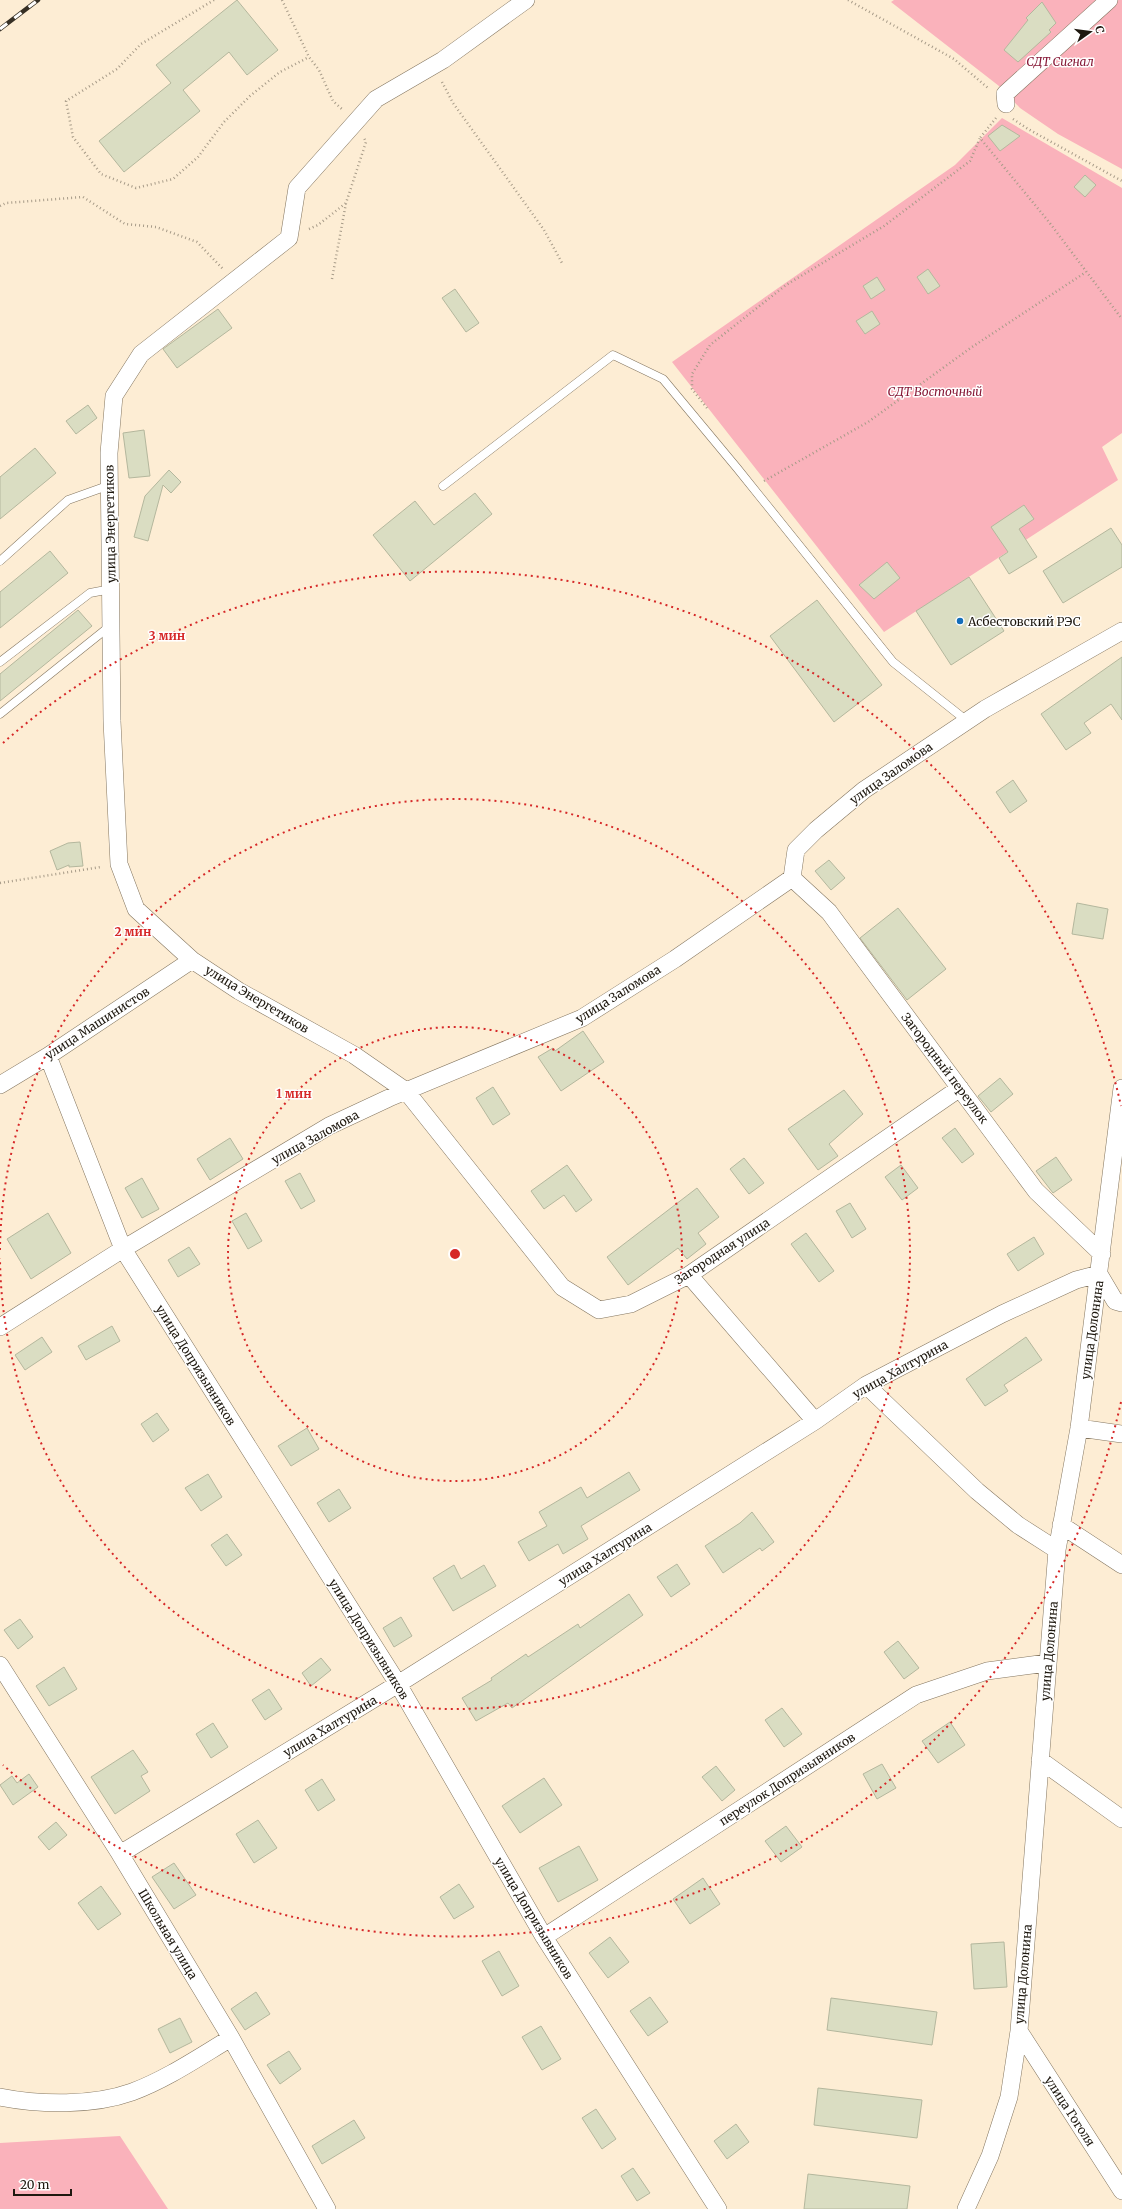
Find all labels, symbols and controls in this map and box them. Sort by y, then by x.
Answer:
north arrow [1070,12,1110,52]
text: С [1092,24,1107,35]
park label: СДТ Сигнал [1026,54,1094,69]
park label: СДТ Восточный [888,384,982,399]
street label: улица Энергетиков [101,465,119,583]
place label: Асбестовский РЭС [967,614,1081,629]
marker: Асбестовский РЭС [955,616,965,626]
text: 3 мин [149,628,186,643]
street label: улица Заломова [847,739,936,807]
text: 2 мин [115,924,152,939]
street label: улица Заломова [573,961,664,1026]
street label: улица Энергетиков [202,962,312,1036]
street label: улица Машинистов [42,984,152,1062]
street label: Загородный переулок [898,1010,992,1127]
text: 1 мин [276,1086,312,1101]
street label: улица Заломова [269,1107,362,1167]
street label: Загородная улица [672,1214,773,1287]
centre of rings [448,1247,462,1261]
street label: улица Долонина [1078,1279,1106,1381]
street label: улица Допризывников [153,1302,239,1428]
street label: улица Халтурина [850,1336,951,1401]
street label: улица Халтурина [556,1519,655,1589]
street label: улица Допризывников [326,1576,412,1702]
street label: улица Долонина [1037,1600,1061,1701]
street label: улица Халтурина [280,1692,380,1760]
street label: переулок Допризывников [716,1729,858,1829]
street label: улица Допризывников [492,1854,576,1982]
street label: Школьная улица [135,1886,201,1982]
street label: улица Долонина [1011,1923,1035,2024]
street label: улица Гоголя [1042,2073,1098,2149]
scale bar [14,2171,71,2197]
text: 20 m [20,2177,49,2192]

